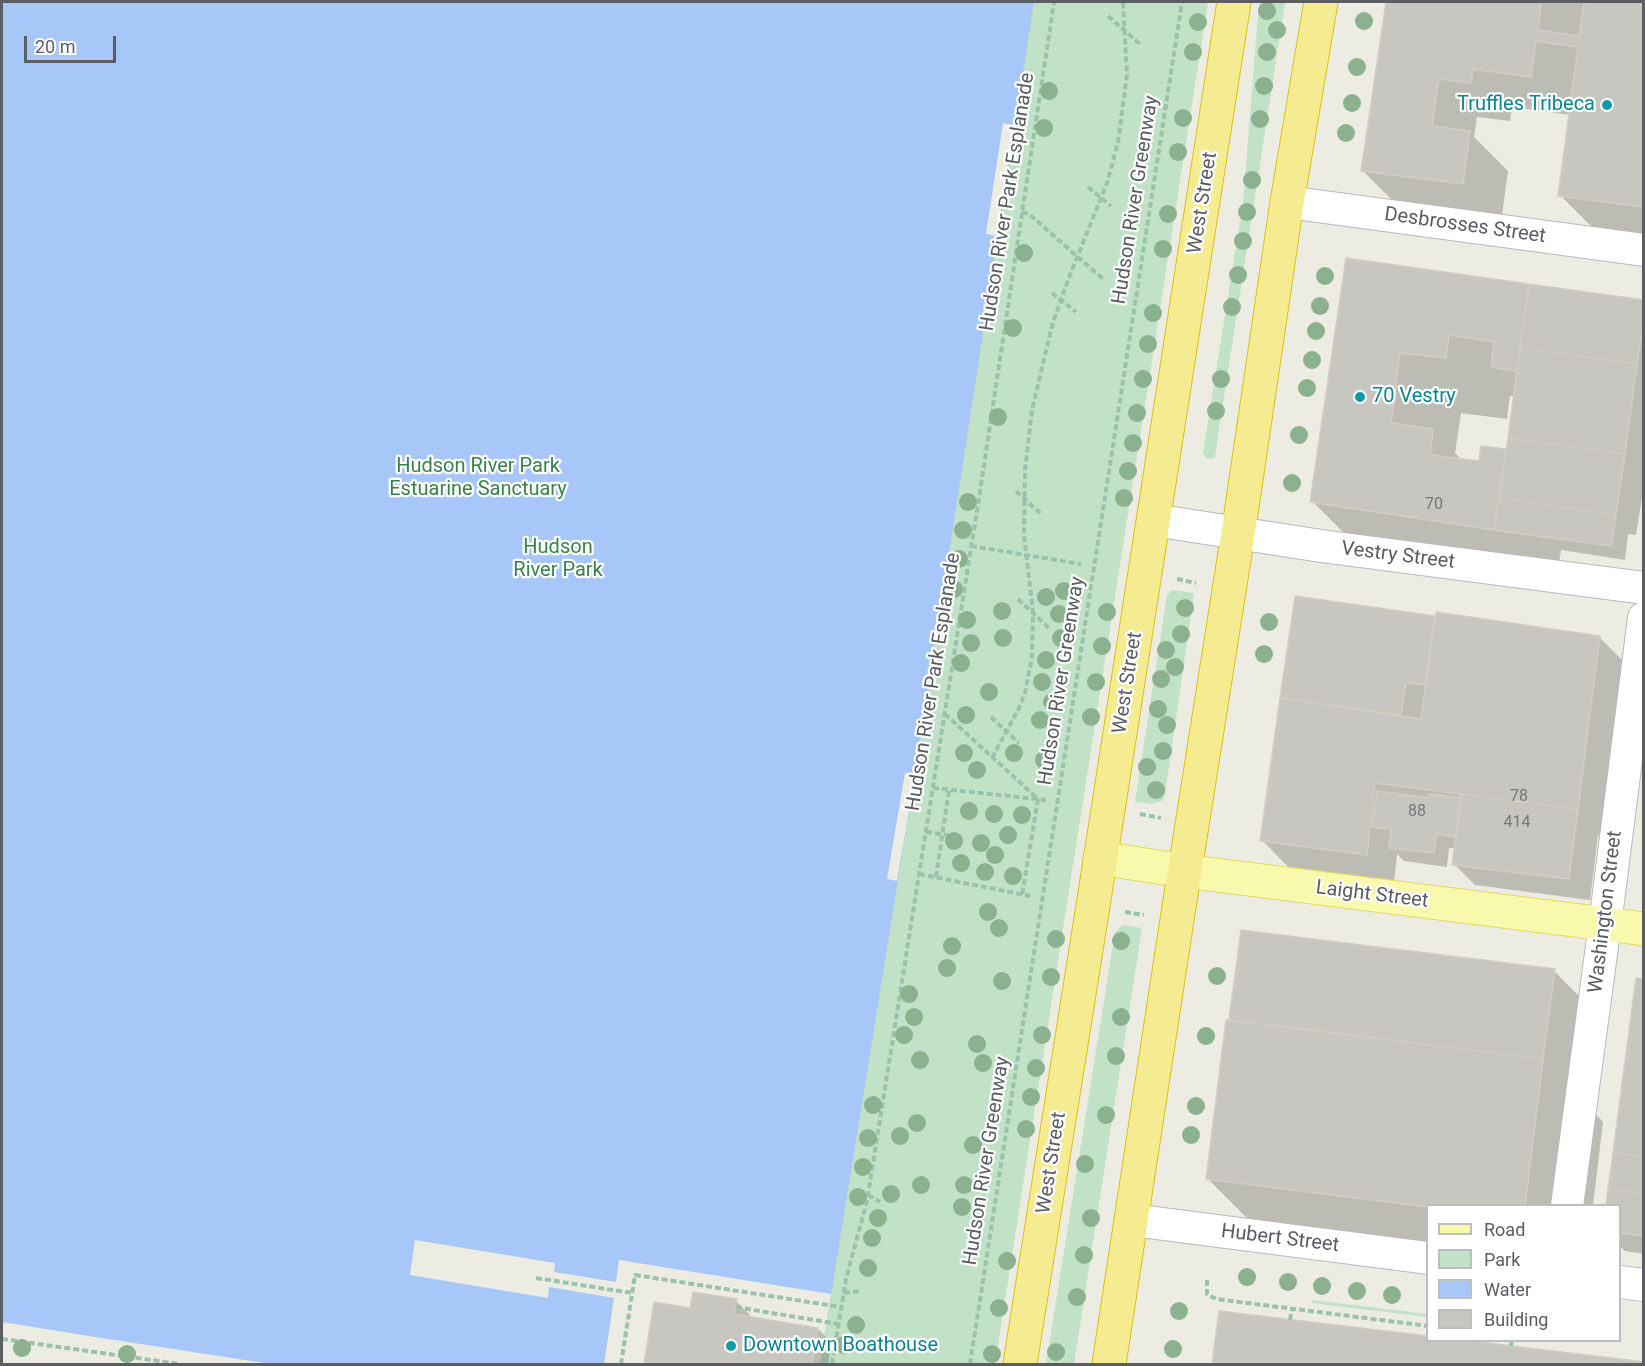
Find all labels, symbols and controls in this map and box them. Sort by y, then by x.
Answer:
scale bar [27,24,118,62]
text: 20 m [35,36,75,57]
street label: Hudson River Park Esplanade [976,71,1040,333]
place label: Truffles Tribeca [1457,93,1595,117]
street label: Hudson River Greenway [1108,94,1164,306]
marker: Truffles Tribeca [1600,98,1614,112]
street label: West Street [1183,150,1223,256]
street label: Desbrosses Street [1383,203,1547,249]
place label: 70 Vestry [1372,385,1456,409]
marker: 70 Vestry [1353,390,1367,404]
park label: Hudson River Park Estuarine Sanctuary [389,455,567,502]
house number: 70 [1425,495,1443,515]
park label: Hudson River Park [513,536,603,583]
street label: Vestry Street [1340,537,1456,575]
street label: Hudson River Park Esplanade [902,551,966,813]
street label: Hudson River Greenway [1034,575,1090,787]
street label: West Street [1108,630,1148,736]
house number: 78 [1510,787,1528,807]
house number: 88 [1408,802,1426,822]
house number: 414 [1504,813,1530,833]
street label: Washington Street [1584,829,1628,995]
street label: Laight Street [1314,876,1430,914]
street label: Hudson River Greenway [959,1055,1015,1267]
street label: West Street [1032,1110,1072,1216]
legend [1426,1204,1621,1342]
text: Road [1484,1219,1525,1240]
street label: Hubert Street [1220,1220,1340,1258]
text: Park [1484,1249,1520,1270]
text: Water [1484,1279,1531,1300]
text: Building [1484,1309,1548,1330]
place label: Downtown Boathouse [743,1334,938,1358]
marker: Downtown Boathouse [724,1339,738,1353]

